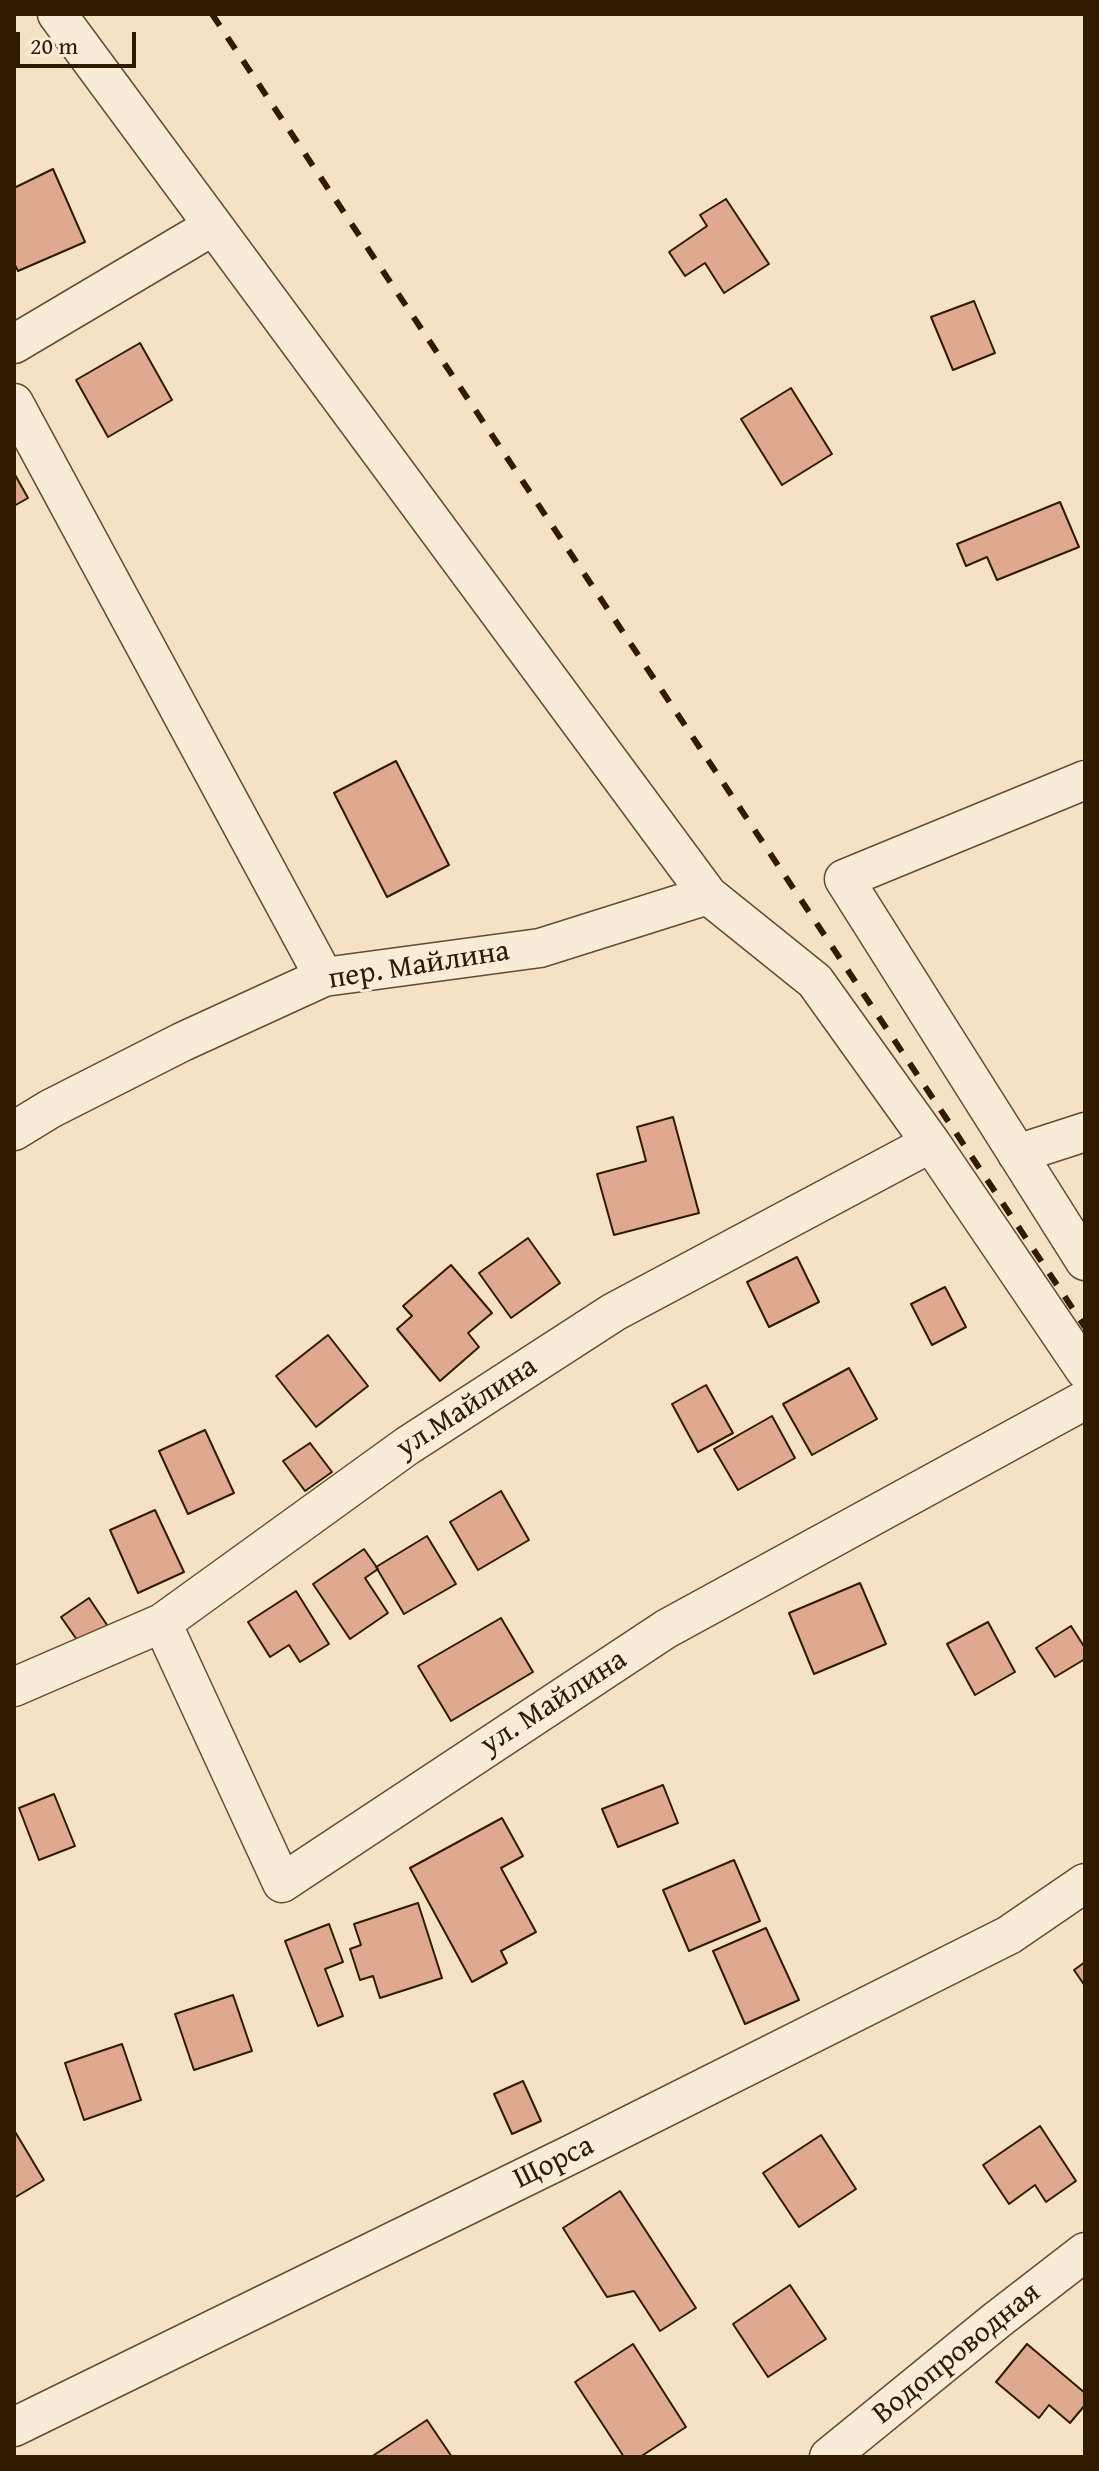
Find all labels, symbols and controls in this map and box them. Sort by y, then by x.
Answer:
scale bar [20,16,140,66]
text: 20 m [30,28,78,63]
street label: пер. Майлина [326,934,512,998]
street label: ул.Майлина [390,1349,544,1467]
street label: ул. Майлина [474,1642,634,1764]
street label: Щорса [508,2128,600,2198]
street label: Водопроводная [866,2275,1048,2433]

